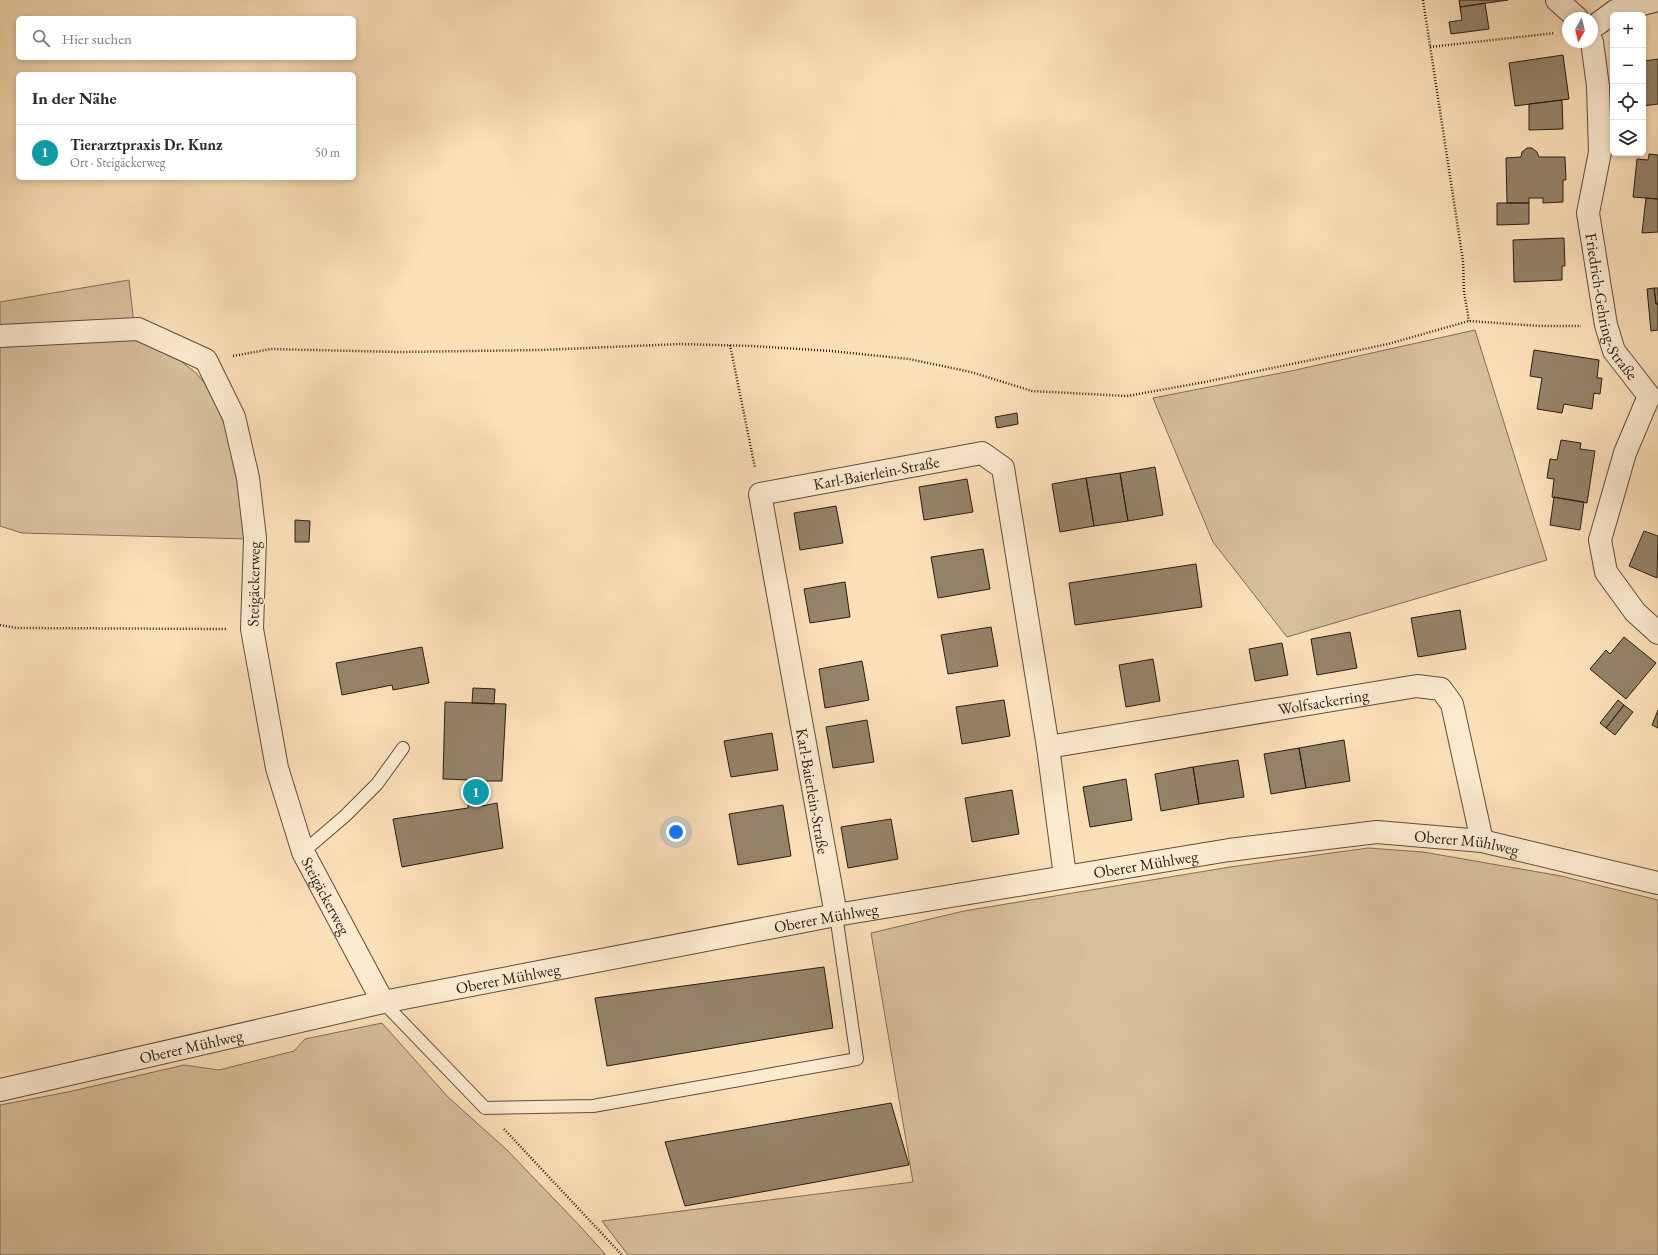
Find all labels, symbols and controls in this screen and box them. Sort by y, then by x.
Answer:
north arrow [1562,12,1598,48]
map controls [1610,12,1646,156]
button: + [1610,12,1646,48]
search box [16,16,356,60]
icon: search [30,27,52,49]
text: Hier suchen [62,29,132,48]
button: − [1610,48,1646,84]
button: locate [1610,84,1646,120]
text: In der Nähe [32,87,117,109]
button: layers [1610,120,1646,156]
text: Tierarztpraxis Dr. Kunz [70,135,222,154]
text: 1 [42,144,48,161]
text: 50 m [315,144,340,161]
text: Ort · Steigäckerweg [70,154,165,171]
street label: Friedrich-Gehring-Straße [1580,232,1643,384]
street label: Karl-Baierlein-Straße [812,451,941,495]
street label: Steigäckerweg [242,540,265,627]
street label: Wolfsackerring [1276,684,1371,720]
street label: Karl-Baierlein-Straße [791,726,834,856]
pin: 1 [463,777,489,807]
your location [666,822,686,842]
street label: Oberer Mühlweg [1413,825,1522,861]
street label: Oberer Mühlweg [1092,845,1200,883]
street label: Steigäckerweg [296,853,356,939]
street label: Oberer Mühlweg [772,898,881,938]
street label: Oberer Mühlweg [454,958,563,999]
street label: Oberer Mühlweg [137,1024,246,1069]

